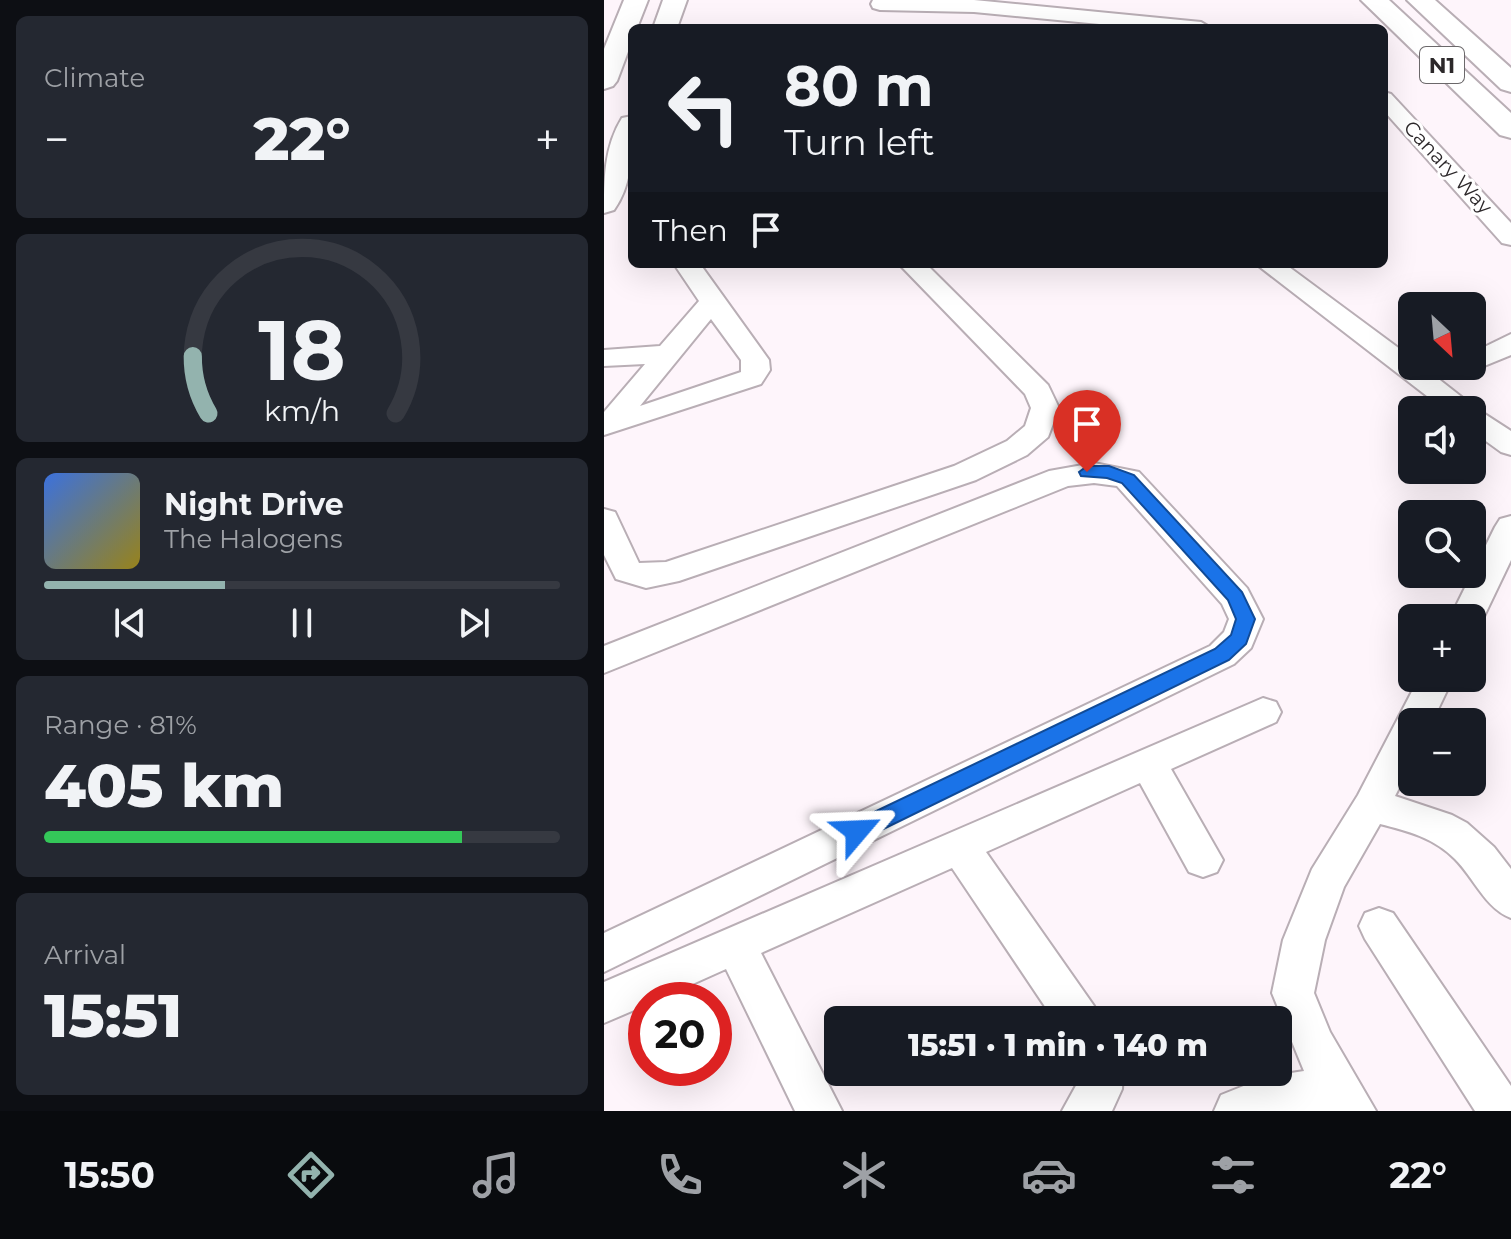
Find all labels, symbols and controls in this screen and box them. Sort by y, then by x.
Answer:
road number: N1 [1420,47,1464,83]
text: 80 m [784,52,934,120]
icon: left [652,56,756,160]
text: Climate [44,62,145,94]
text: 22° [254,102,350,175]
text: − [44,112,69,166]
text: + [535,112,560,166]
street label: Canary Way [1399,115,1497,219]
text: Turn left [784,120,935,164]
icon: arrive [744,208,788,252]
text: Then [652,212,728,249]
north arrow [1398,292,1486,380]
map controls [1398,292,1486,796]
text: 18 [258,298,346,400]
pin [1053,390,1121,472]
text: km/h [264,393,340,428]
button: sound [1398,396,1486,484]
icon: arrive [1065,402,1109,446]
text: Night Drive [164,486,344,523]
button: search [1398,500,1486,588]
text: The Halogens [164,523,343,555]
icon: previous [108,601,152,645]
icon: pause [280,601,324,645]
icon: next [452,601,496,645]
button: + [1398,604,1486,692]
button: − [1398,708,1486,796]
text: Range · 81% [44,709,197,741]
text: 405 km [44,749,284,822]
position arrow [815,789,899,873]
text: Arrival [44,939,126,971]
text: 15:51 [44,979,182,1052]
speed limit sign: 20 [628,982,732,1086]
text: 15:51 · 1 min · 140 m [908,1027,1208,1064]
icon: directions [283,1147,339,1203]
icon: music [468,1147,524,1203]
icon: phone [652,1147,708,1203]
icon: climate [836,1147,892,1203]
icon: car [1021,1147,1077,1203]
icon: filters [1205,1147,1261,1203]
text: 15:50 [64,1153,155,1197]
text: 22° [1389,1153,1447,1197]

